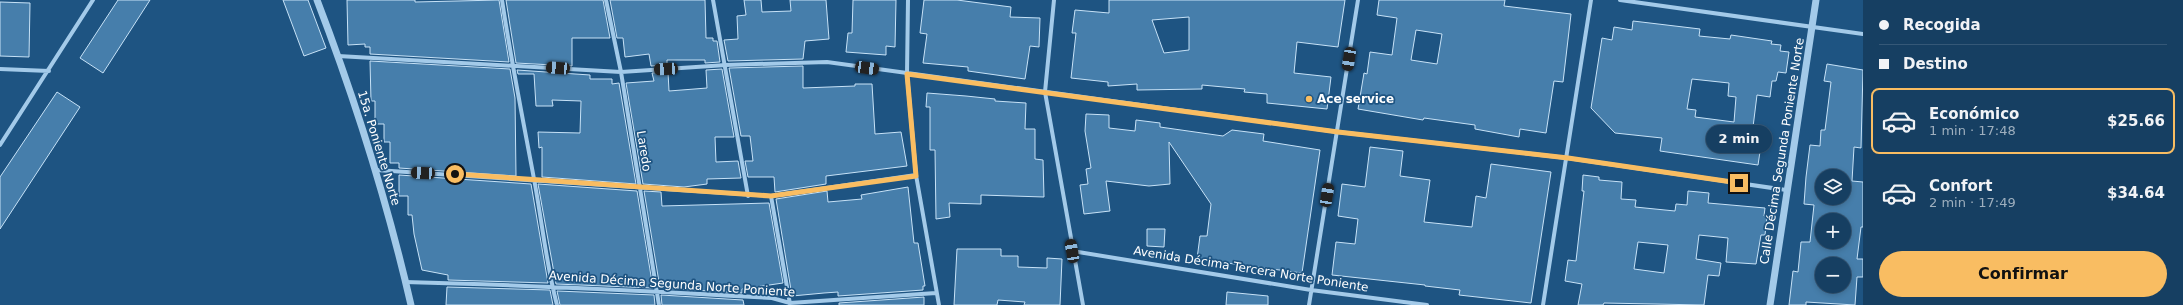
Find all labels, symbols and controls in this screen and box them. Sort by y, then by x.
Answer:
text: Recogida [1903,16,1981,34]
street label: Calle Décima Segunda Poniente Norte [1757,37,1807,265]
car [1341,46,1357,72]
text: Destino [1903,55,1968,73]
car [854,60,880,76]
car [546,61,570,75]
car [654,62,678,76]
street label: 15a. Poniente Norte [355,89,403,207]
place label: Ace service [1317,92,1394,106]
marker: Ace service [1304,94,1314,104]
icon: car [1881,103,1917,139]
text: Económico [1929,105,2019,123]
text: $25.66 [2107,112,2165,130]
text: 1 min · 17:48 [1929,123,2016,138]
callout: 2 min [1706,125,1772,153]
street label: Laredo [634,130,654,172]
text: 2 min [1719,131,1759,146]
route start [446,165,464,183]
car [411,166,435,180]
map controls [1815,169,1851,293]
button: layers [1815,169,1851,205]
route end [1730,174,1748,192]
icon: car [1881,175,1917,211]
text: Confort [1929,177,1992,195]
car [1319,182,1335,208]
text: $34.64 [2107,184,2165,202]
text: 2 min · 17:49 [1929,195,2016,210]
button: + [1815,213,1851,249]
car [1064,238,1080,264]
street label: Avenida Décima Tercera Norte Poniente [1132,243,1370,295]
button: Confirmar [1879,251,2167,297]
button: − [1815,257,1851,293]
street label: Avenida Décima Segunda Norte Poniente [548,268,796,300]

